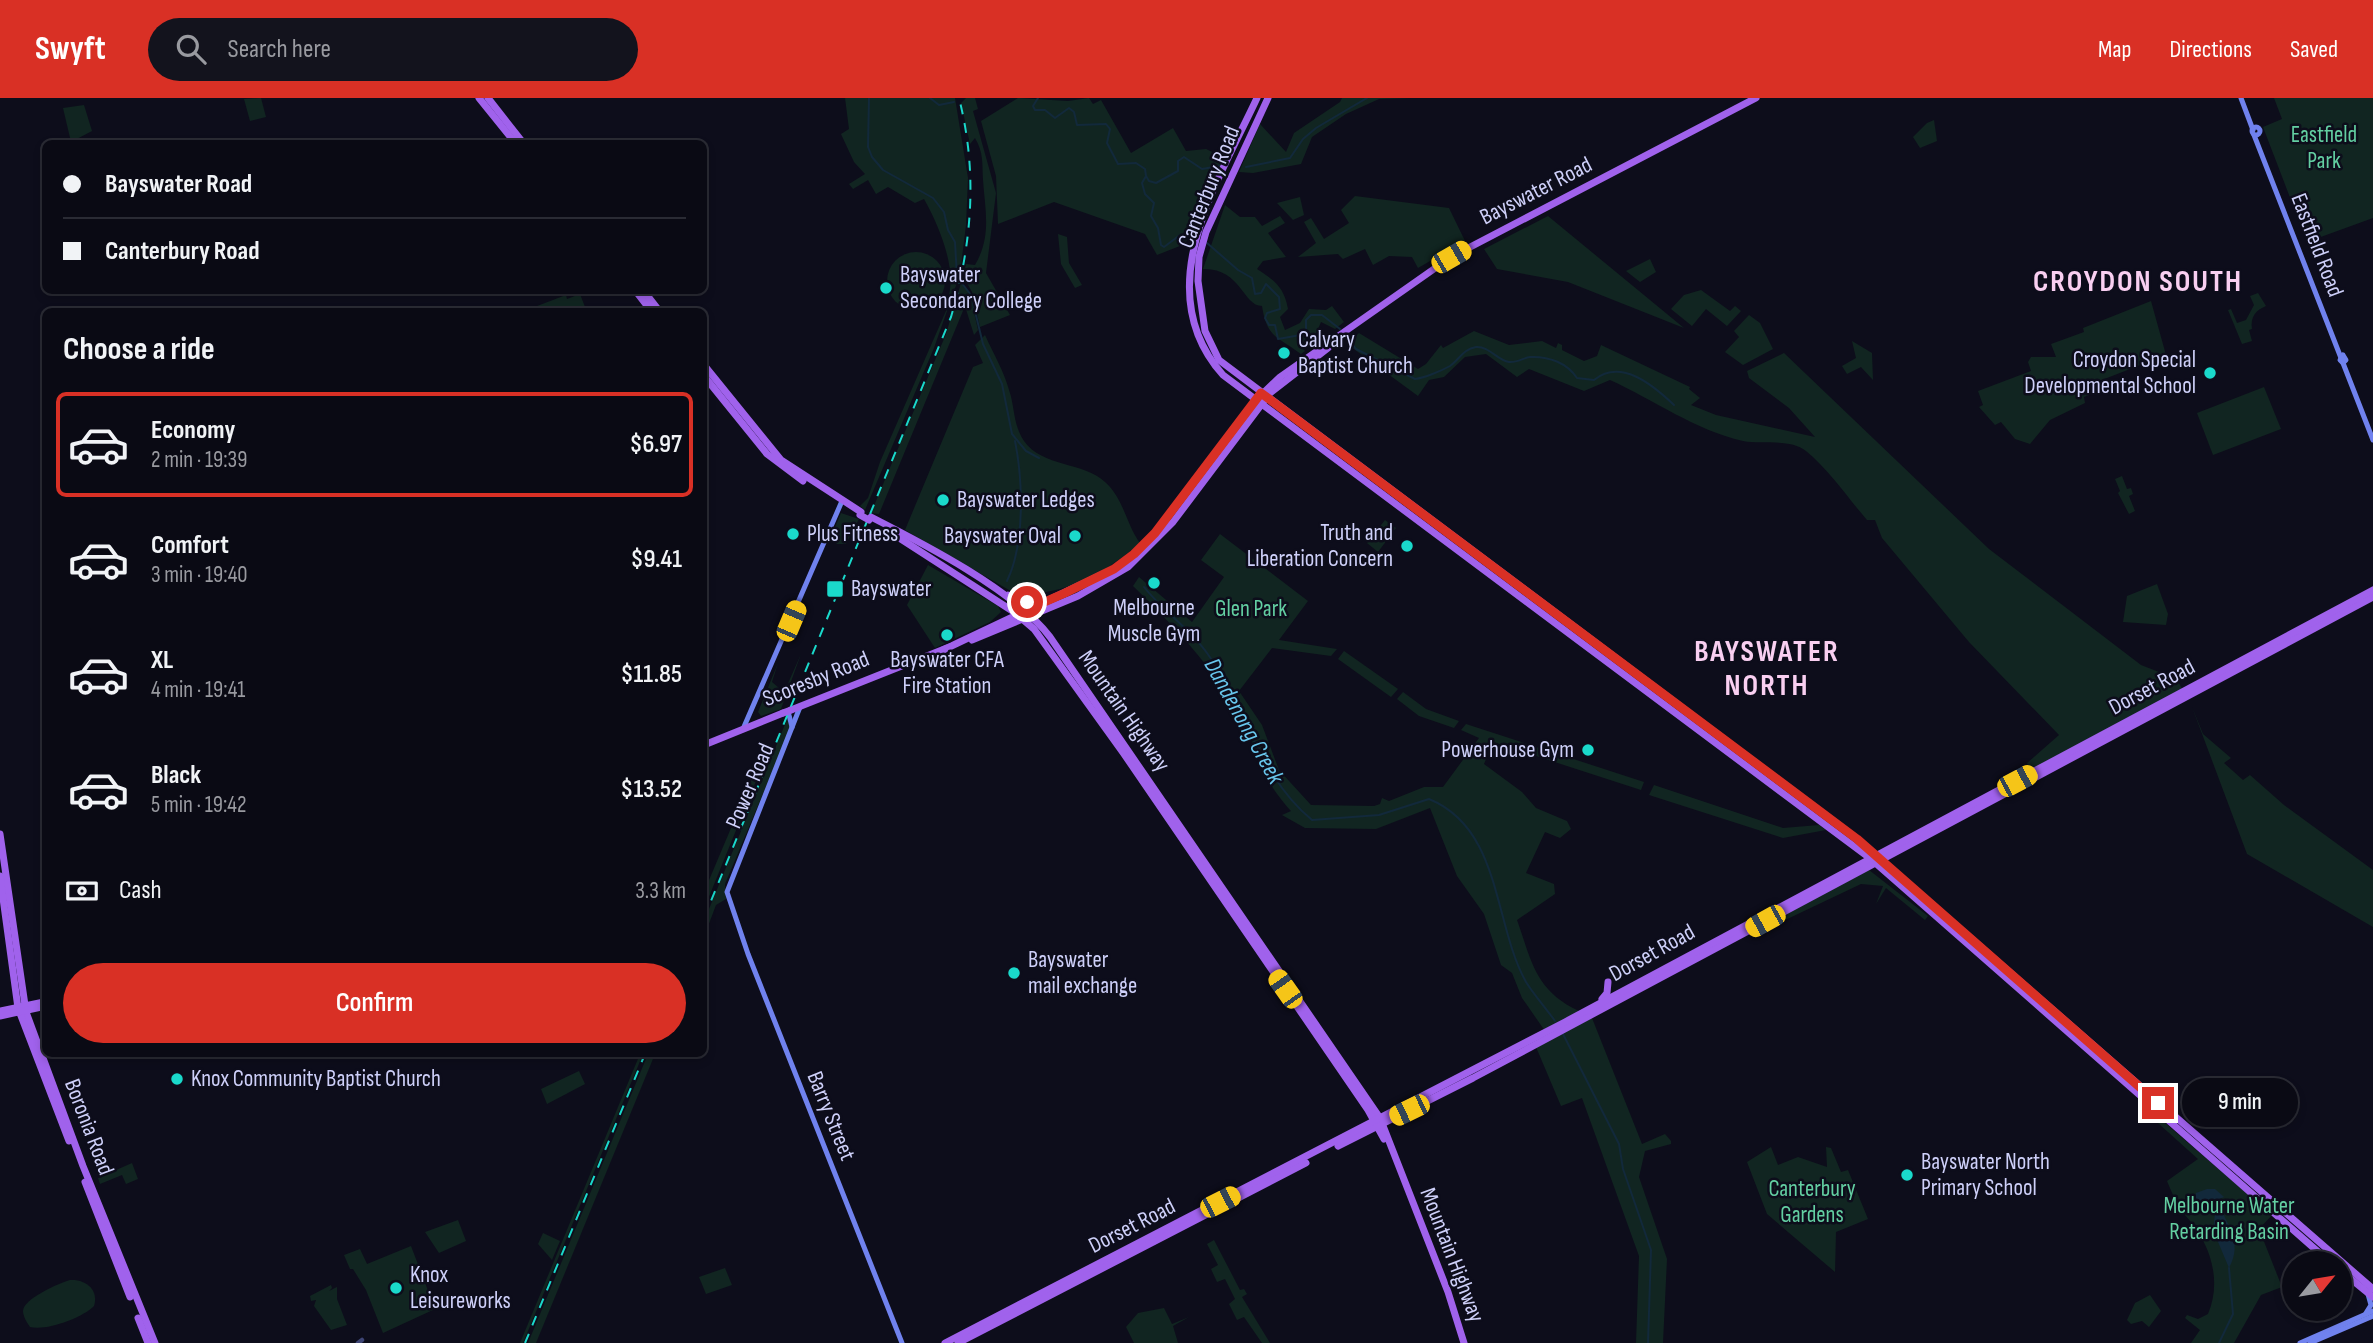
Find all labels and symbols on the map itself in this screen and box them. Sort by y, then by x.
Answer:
park label: Eastfield Park [2291,121,2357,175]
street label: Canterbury Road [1172,122,1246,252]
street label: Bayswater Road [1475,151,1597,231]
street label: Eastfield Road [2284,189,2350,301]
car [1428,237,1475,277]
place label: Bayswater Secondary College [900,261,1042,315]
district label: CROYDON SOUTH [2033,264,2243,300]
marker: Bayswater Secondary College [878,280,894,296]
place label: Calvary Baptist Church [1298,326,1413,380]
marker: Calvary Baptist Church [1276,345,1292,361]
place label: Croydon Special Developmental School [2024,346,2196,400]
marker: Croydon Special Developmental School [2202,365,2218,381]
place label: Bayswater Ledges [957,486,1095,514]
marker: Bayswater Ledges [935,492,951,508]
place label: Truth and Liberation Concern [1247,519,1393,573]
place label: Plus Fitness [807,520,898,548]
place label: Bayswater Oval [944,522,1061,550]
marker: Plus Fitness [785,526,801,542]
marker: Bayswater Oval [1067,528,1083,544]
marker: Truth and Liberation Concern [1399,538,1415,554]
place label: Bayswater [851,575,932,603]
marker: Melbourne Muscle Gym [1146,575,1162,591]
marker: Bayswater [825,579,845,599]
route start [1011,586,1043,618]
place label: Melbourne Muscle Gym [1108,594,1200,648]
park label: Glen Park [1215,595,1287,623]
car [774,598,809,644]
marker: Bayswater CFA Fire Station [939,627,955,643]
district label: BAYSWATER NORTH [1694,634,1840,704]
street label: Scoresby Road [759,645,873,713]
street label: Mountain Highway [1072,645,1176,777]
place label: Bayswater CFA Fire Station [890,646,1004,700]
water label: Dandenong Creek [1198,653,1291,790]
street label: Dorset Road [2104,653,2200,721]
place label: Powerhouse Gym [1441,736,1574,764]
street label: Power Road [720,739,780,833]
marker: Powerhouse Gym [1580,742,1596,758]
car [1994,762,2041,800]
car [1742,902,1789,940]
street label: Dorset Road [1604,918,1700,988]
place label: Bayswater mail exchange [1028,946,1137,1000]
marker: Bayswater mail exchange [1006,965,1022,981]
car [1265,966,1306,1012]
place label: Knox Community Baptist Church [191,1065,441,1093]
street label: Barry Street [800,1067,862,1165]
marker: Knox Community Baptist Church [169,1071,185,1087]
street label: Boronia Road [58,1075,120,1179]
callout: 9 min [2182,1079,2298,1128]
route end [2142,1087,2174,1119]
car [1386,1091,1433,1129]
place label: Bayswater North Primary School [1921,1148,2050,1202]
marker: Bayswater North Primary School [1899,1167,1915,1183]
park label: Canterbury Gardens [1768,1175,1856,1229]
car [1197,1183,1244,1221]
street label: Mountain Highway [1414,1184,1490,1326]
street label: Dorset Road [1084,1192,1180,1260]
park label: Melbourne Water Retarding Basin [2163,1192,2295,1246]
north arrow [2282,1251,2352,1321]
place label: Knox Leisureworks [410,1261,511,1315]
marker: Knox Leisureworks [388,1280,404,1296]

